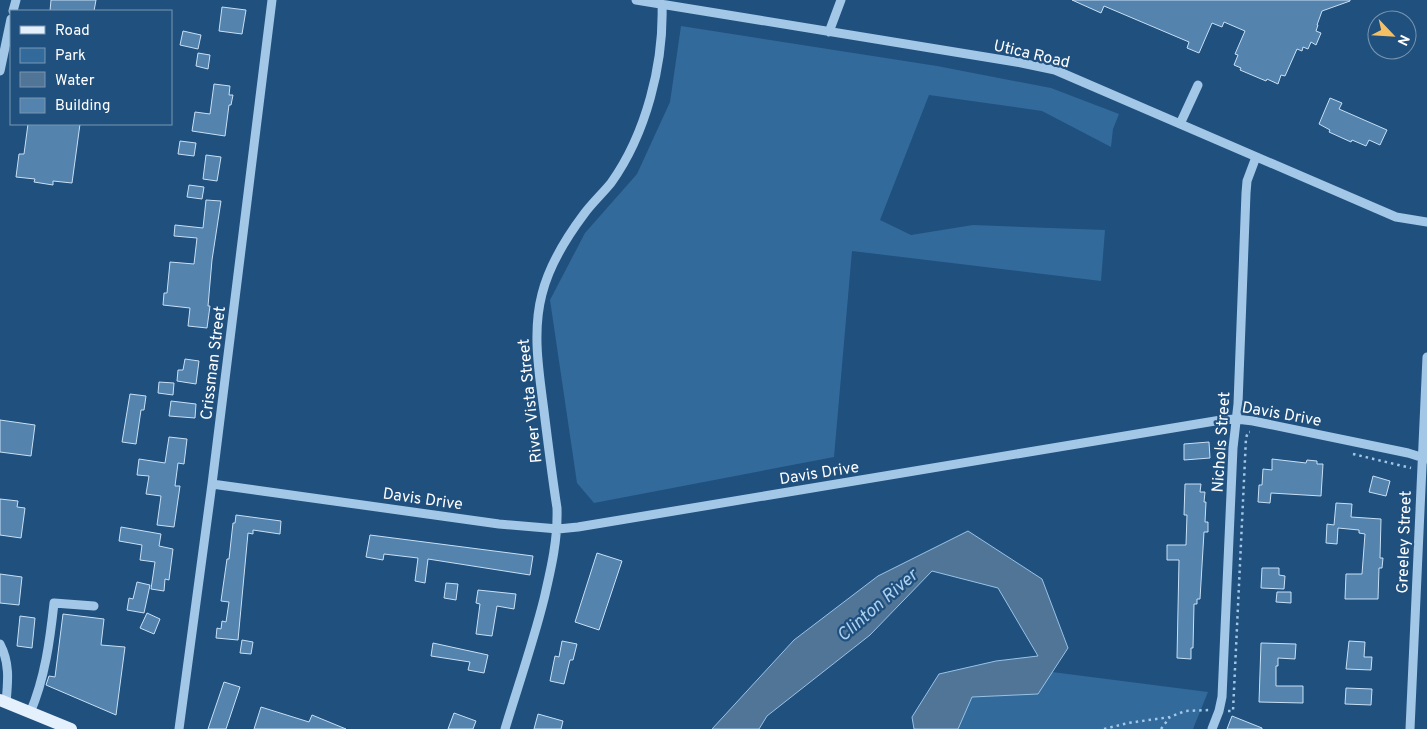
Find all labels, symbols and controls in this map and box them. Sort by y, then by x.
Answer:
legend [10,10,172,125]
north arrow [1367,10,1417,60]
text: Road [55,22,90,41]
text: N [1393,32,1412,48]
street label: Utica Road [991,36,1072,73]
text: Park [55,47,86,66]
text: Water [55,72,95,91]
text: Building [55,97,110,116]
street label: Crissman Street [197,305,231,421]
street label: River Vista Street [515,338,547,464]
street label: Nichols Street [1208,391,1235,493]
street label: Davis Drive [1240,398,1323,432]
street label: Davis Drive [778,458,861,490]
street label: Davis Drive [382,484,464,515]
street label: Greeley Street [1393,490,1417,594]
water label: Clinton River [833,563,925,648]

